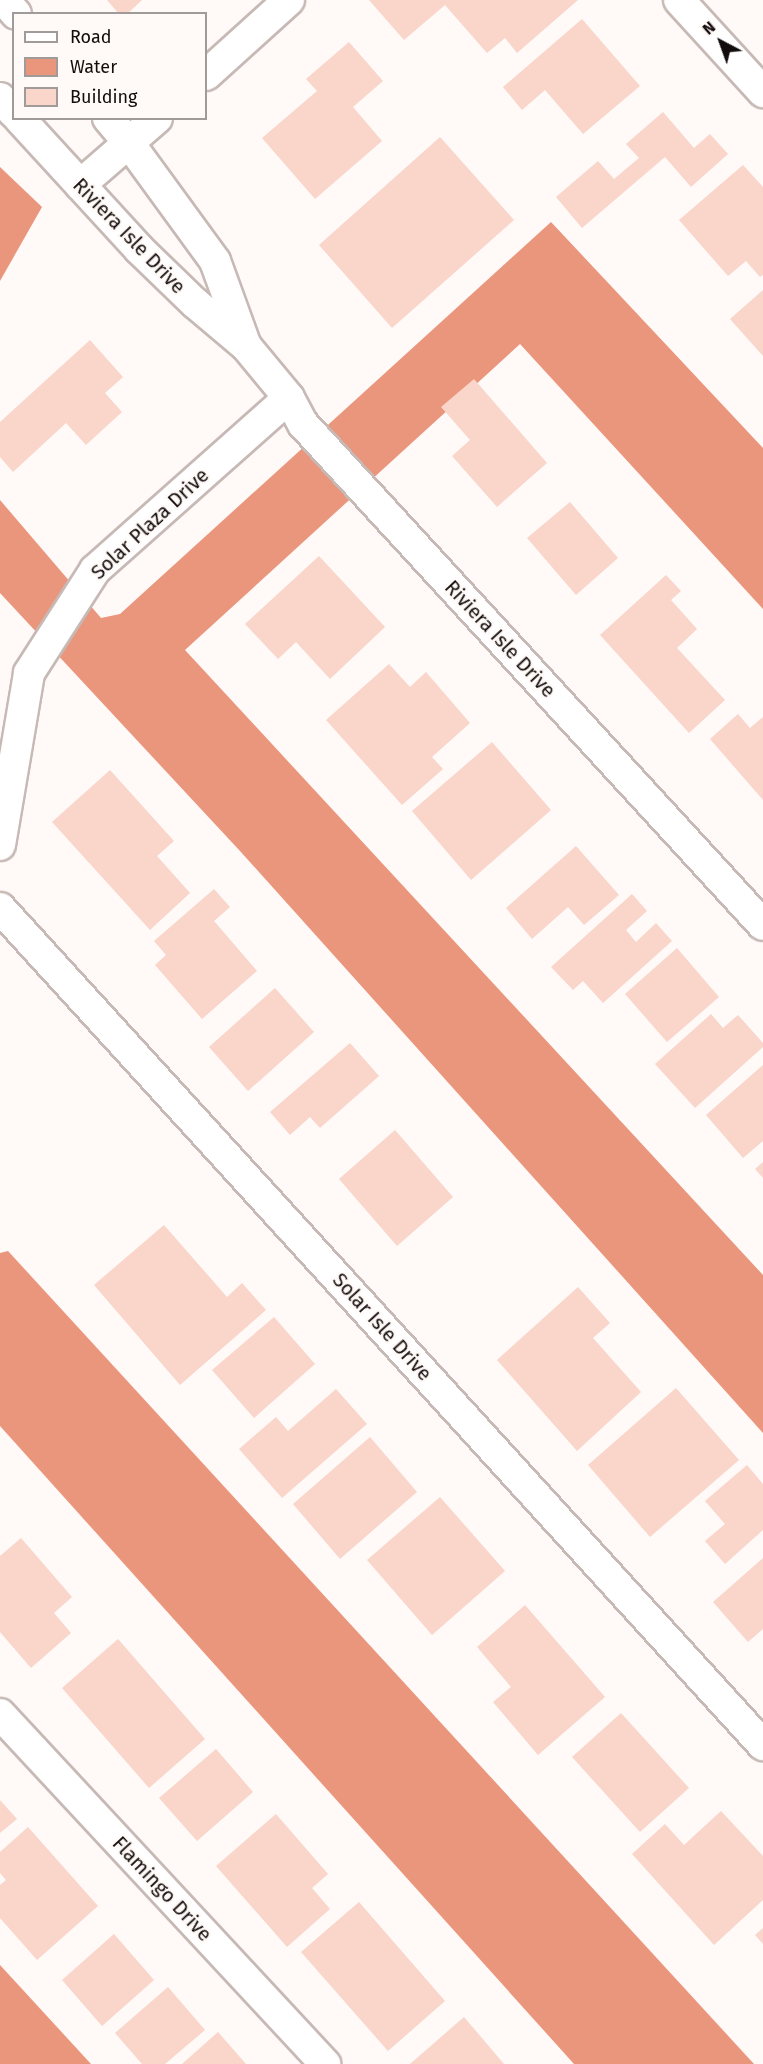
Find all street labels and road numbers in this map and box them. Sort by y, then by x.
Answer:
street label: Riviera Isle Drive [68,173,190,299]
street label: Solar Plaza Drive [86,463,214,585]
street label: Riviera Isle Drive [440,575,560,703]
street label: Solar Isle Drive [327,1268,437,1386]
street label: Flamingo Drive [107,1832,217,1946]

